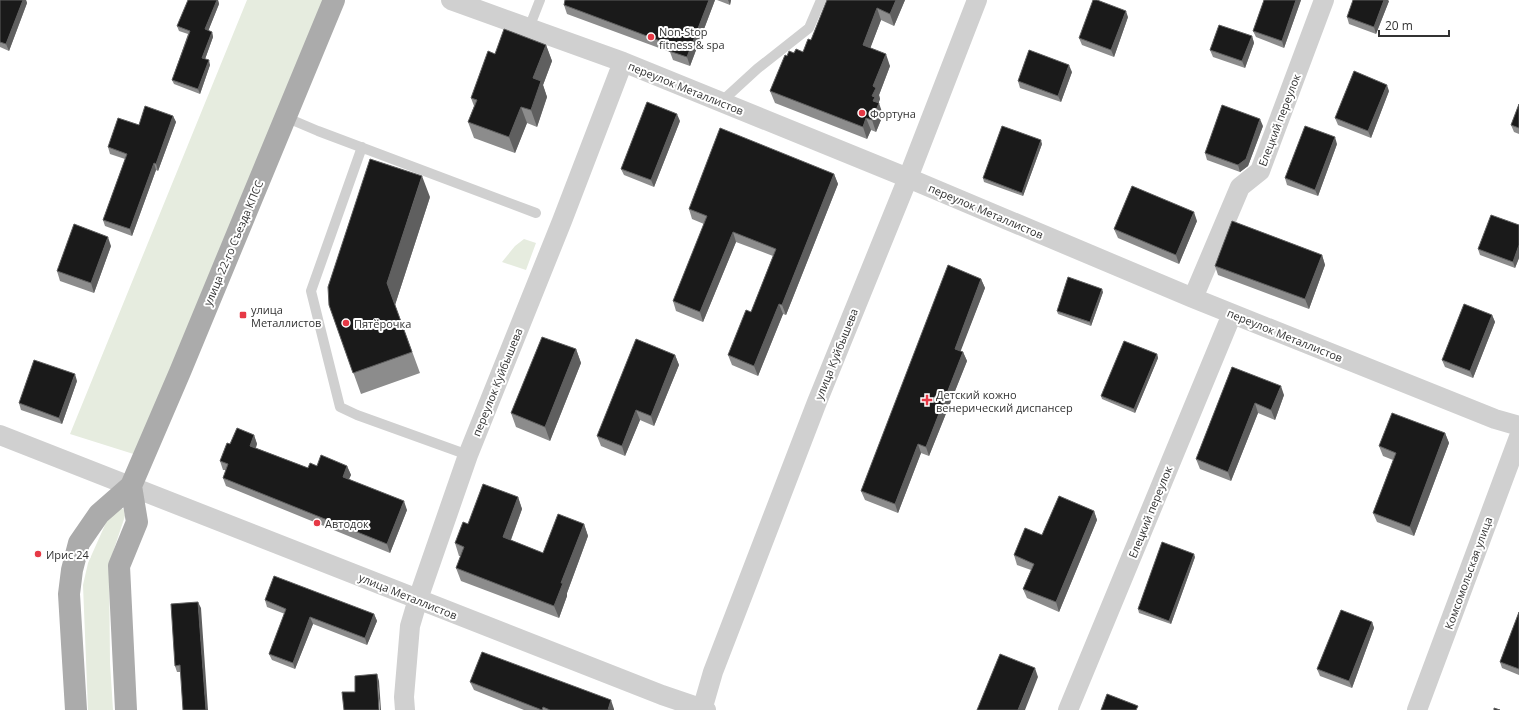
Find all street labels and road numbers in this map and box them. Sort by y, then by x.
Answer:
street label: переулок Металлистов [626,58,746,118]
street label: Елецкий переулок [1254,71,1304,168]
street label: улица 22-го Съезда КПСС [200,178,266,308]
street label: переулок Металлистов [926,180,1046,242]
street label: переулок Металлистов [1225,305,1345,365]
street label: улица Куйбышева [811,306,861,402]
street label: переулок Куйбышева [468,326,526,438]
street label: Елецкий переулок [1125,463,1175,560]
street label: Комсомольская улица [1441,515,1495,631]
street label: улица Металлистов [357,569,459,623]

